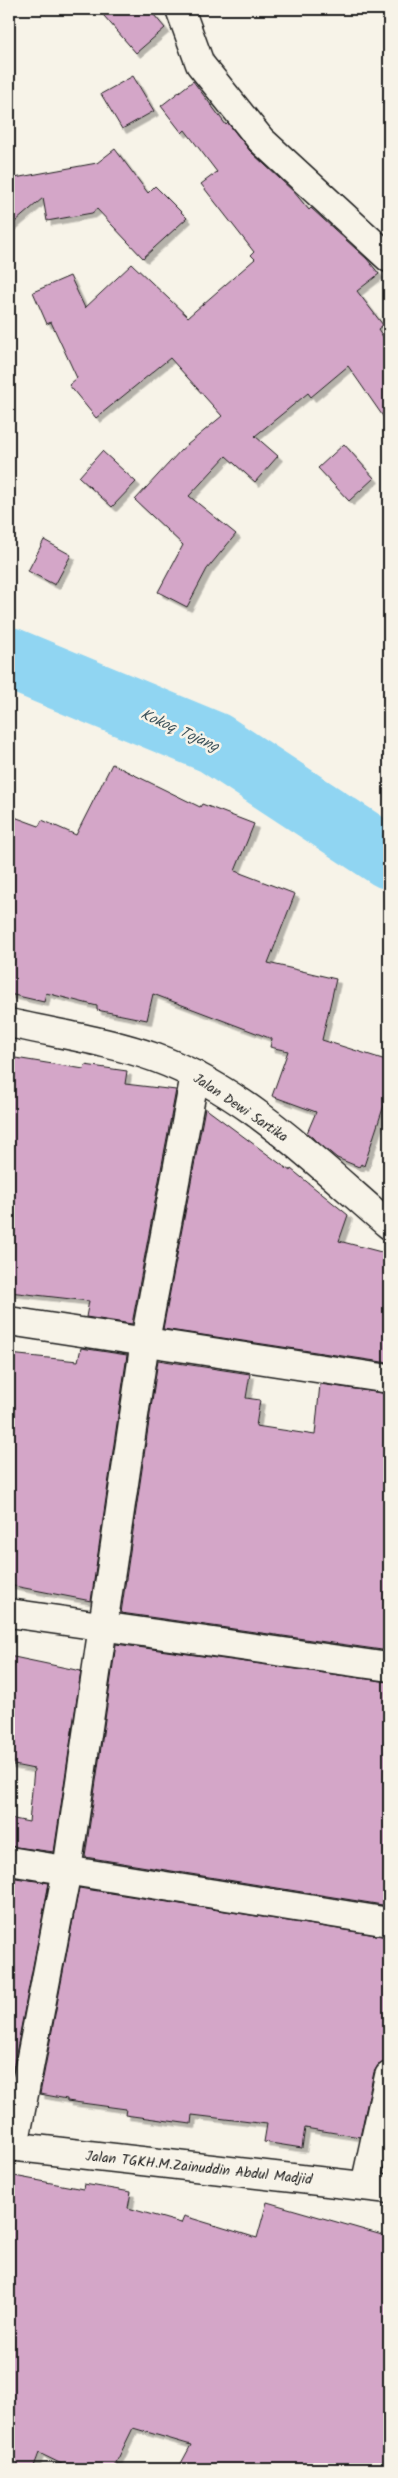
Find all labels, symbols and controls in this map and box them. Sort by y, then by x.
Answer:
water label: Kokoq Tojang [137,703,223,759]
street label: Jalan Dewi Sartika [189,1068,292,1148]
street label: Jalan TGKH.M.Zainuddin Abdul Madjid [84,2145,314,2191]

